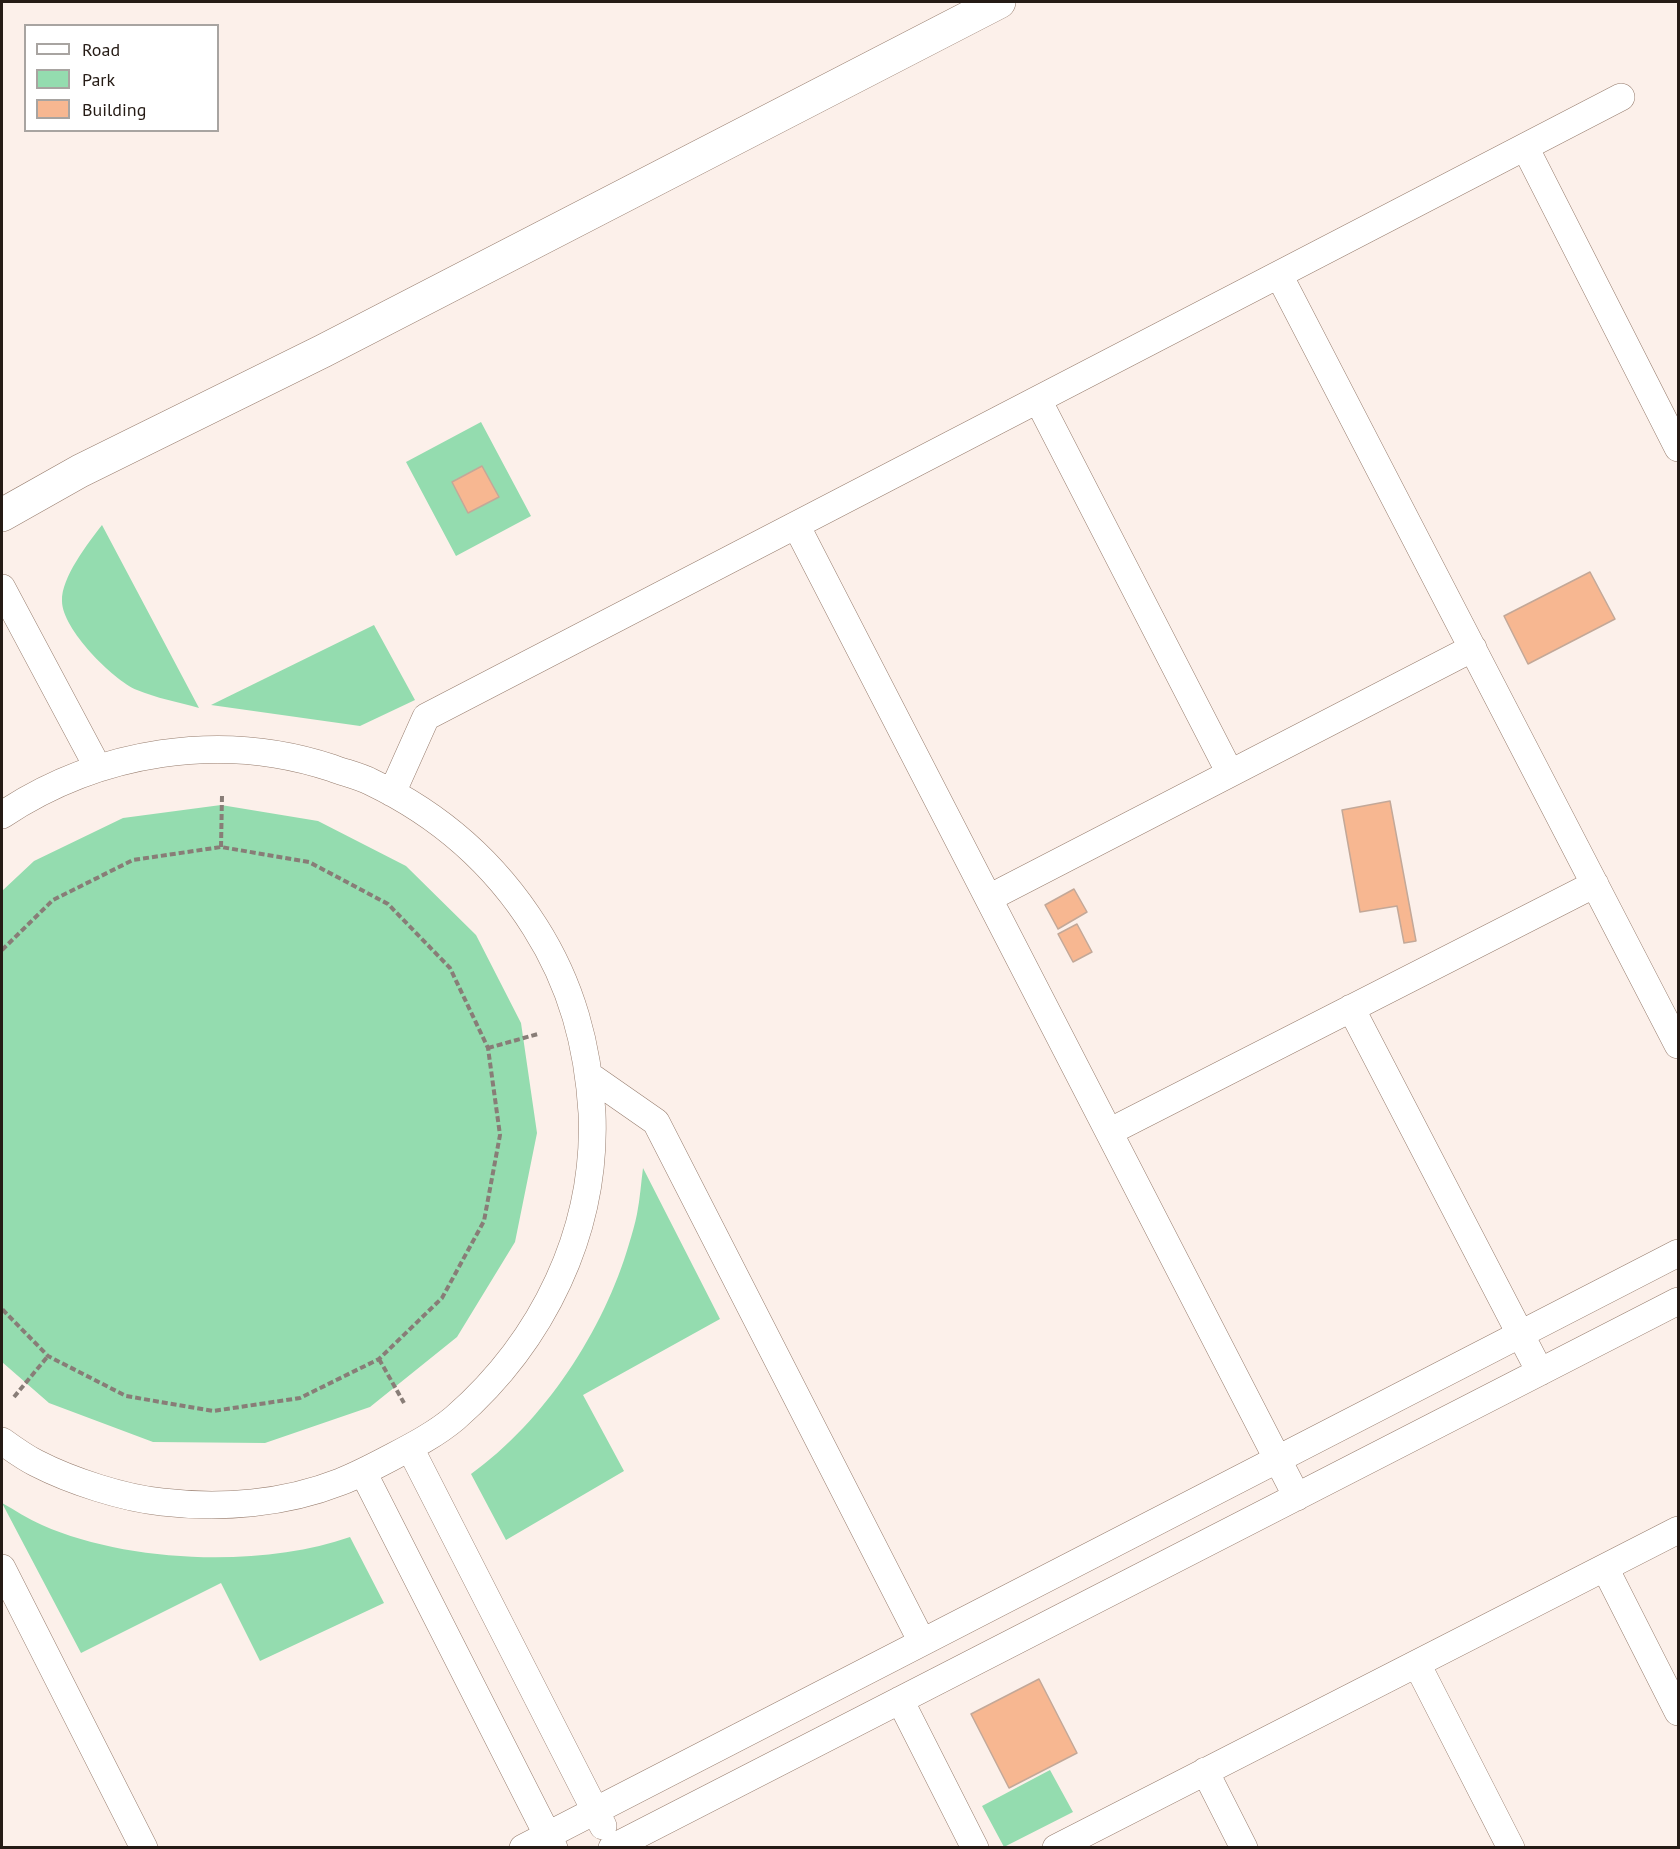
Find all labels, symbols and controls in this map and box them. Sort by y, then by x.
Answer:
legend [24,24,219,132]
text: Road [82,38,120,61]
text: Park [82,68,115,91]
text: Building [82,98,146,121]

